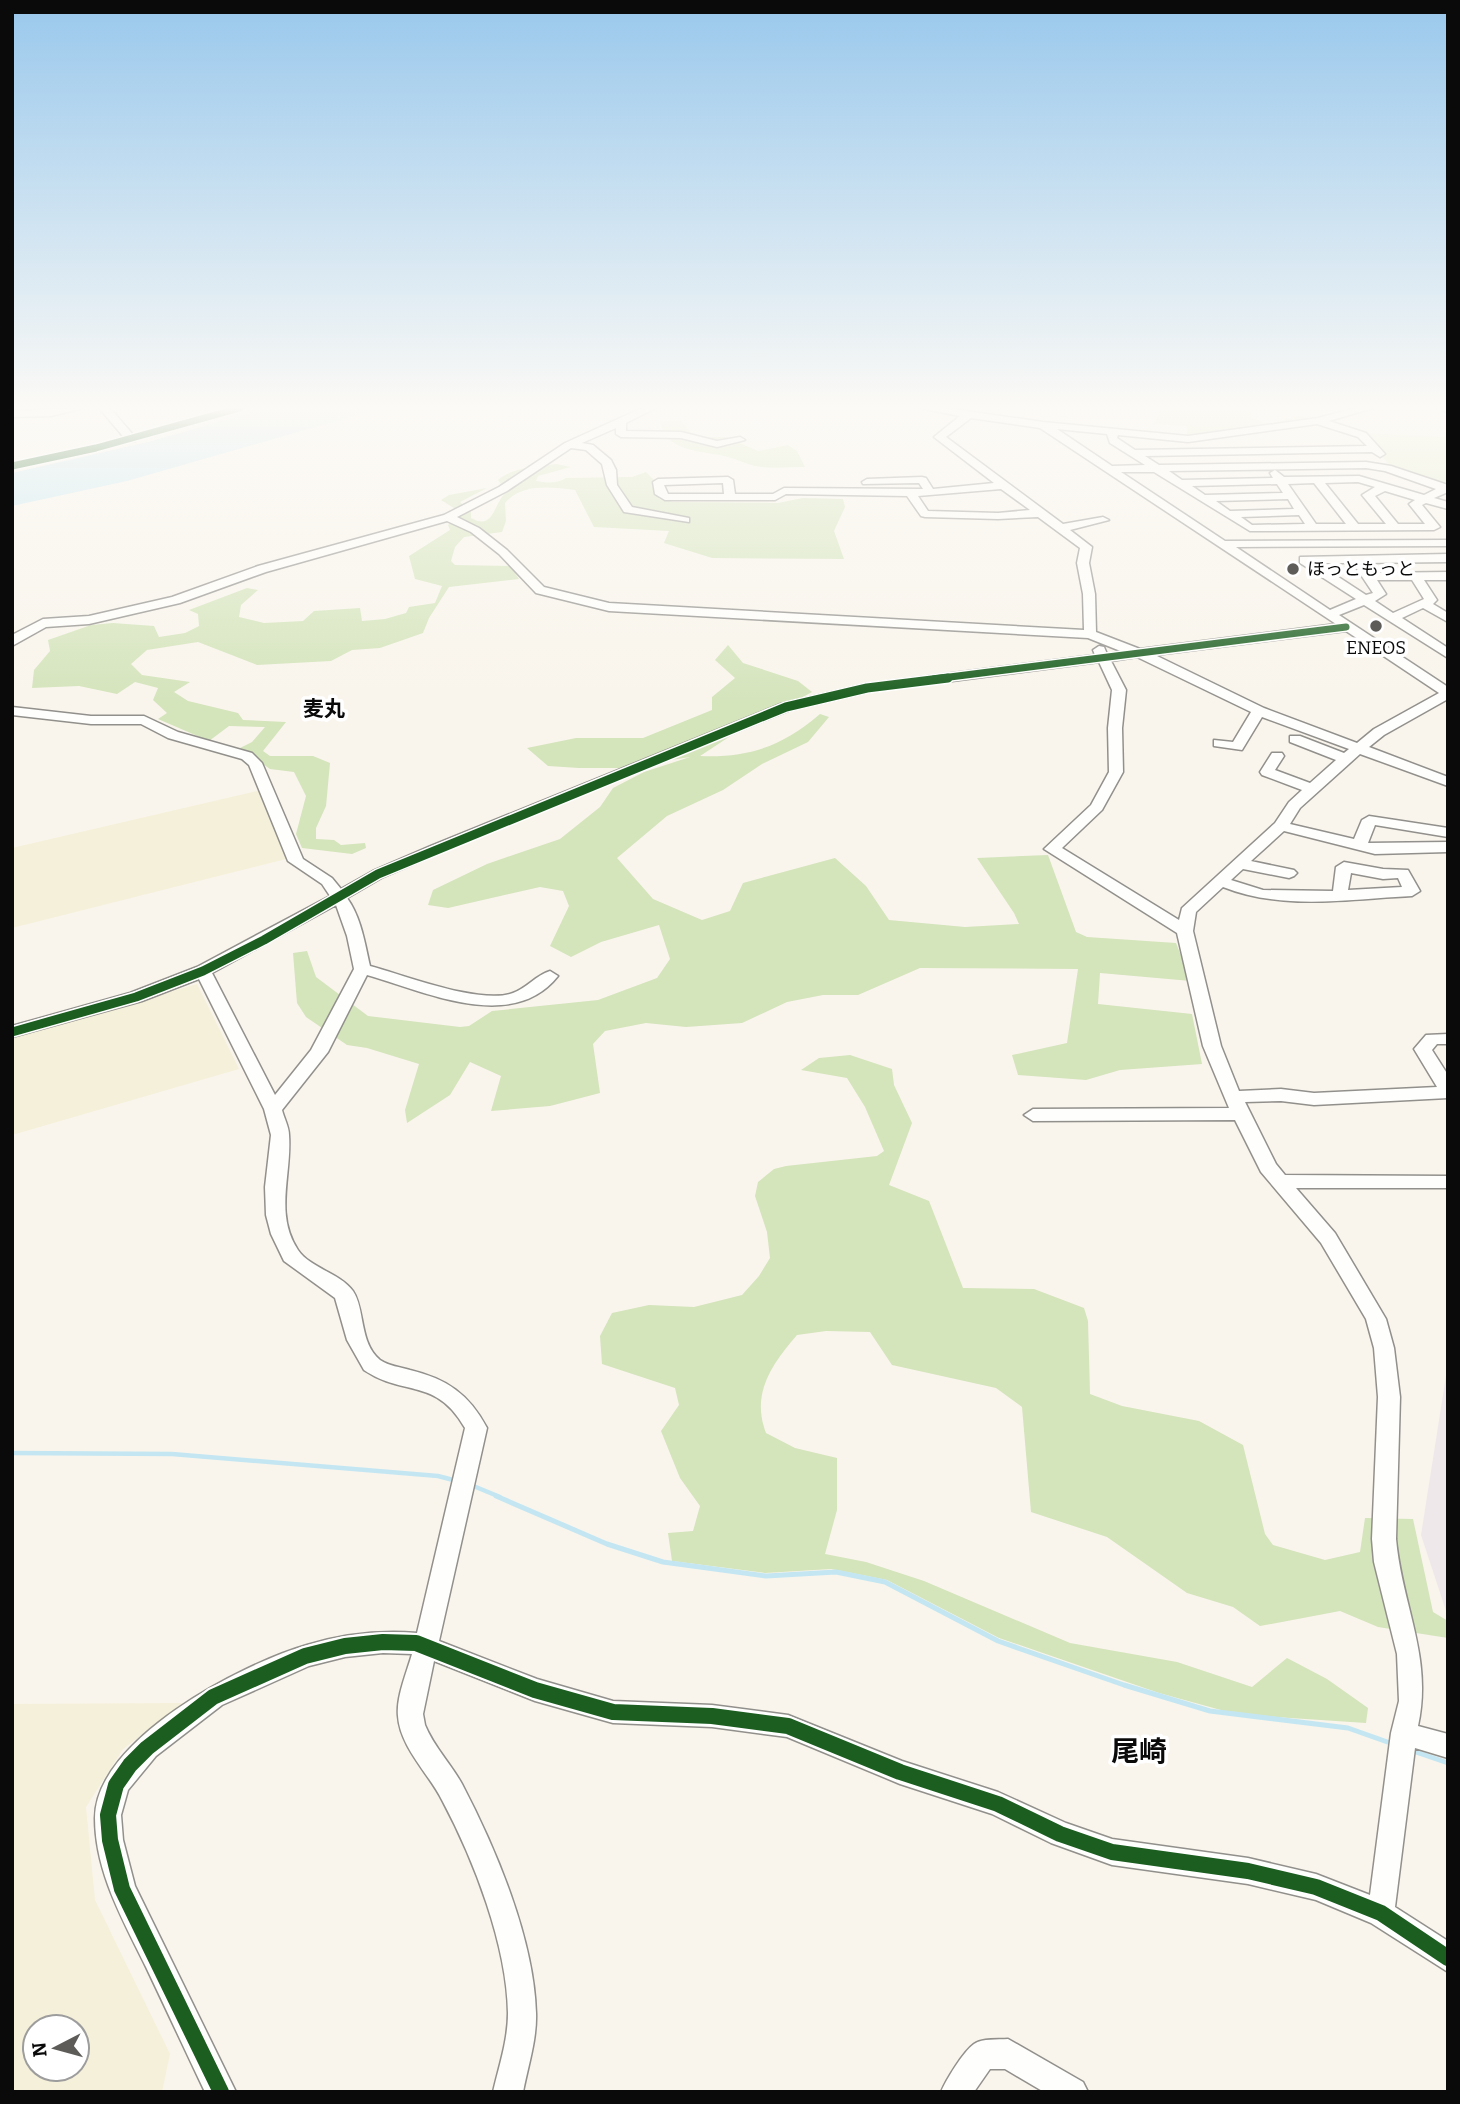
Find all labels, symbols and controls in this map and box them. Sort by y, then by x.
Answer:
place label: ほっともっと [1307,558,1415,580]
marker: ほっともっと [1285,561,1301,577]
marker: ENEOS [1368,618,1384,634]
place label: ENEOS [1346,637,1406,659]
district label: 麦丸 [303,696,345,722]
district label: 尾崎 [1111,1735,1167,1768]
north arrow [21,2013,91,2083]
text: N [27,2041,52,2058]

